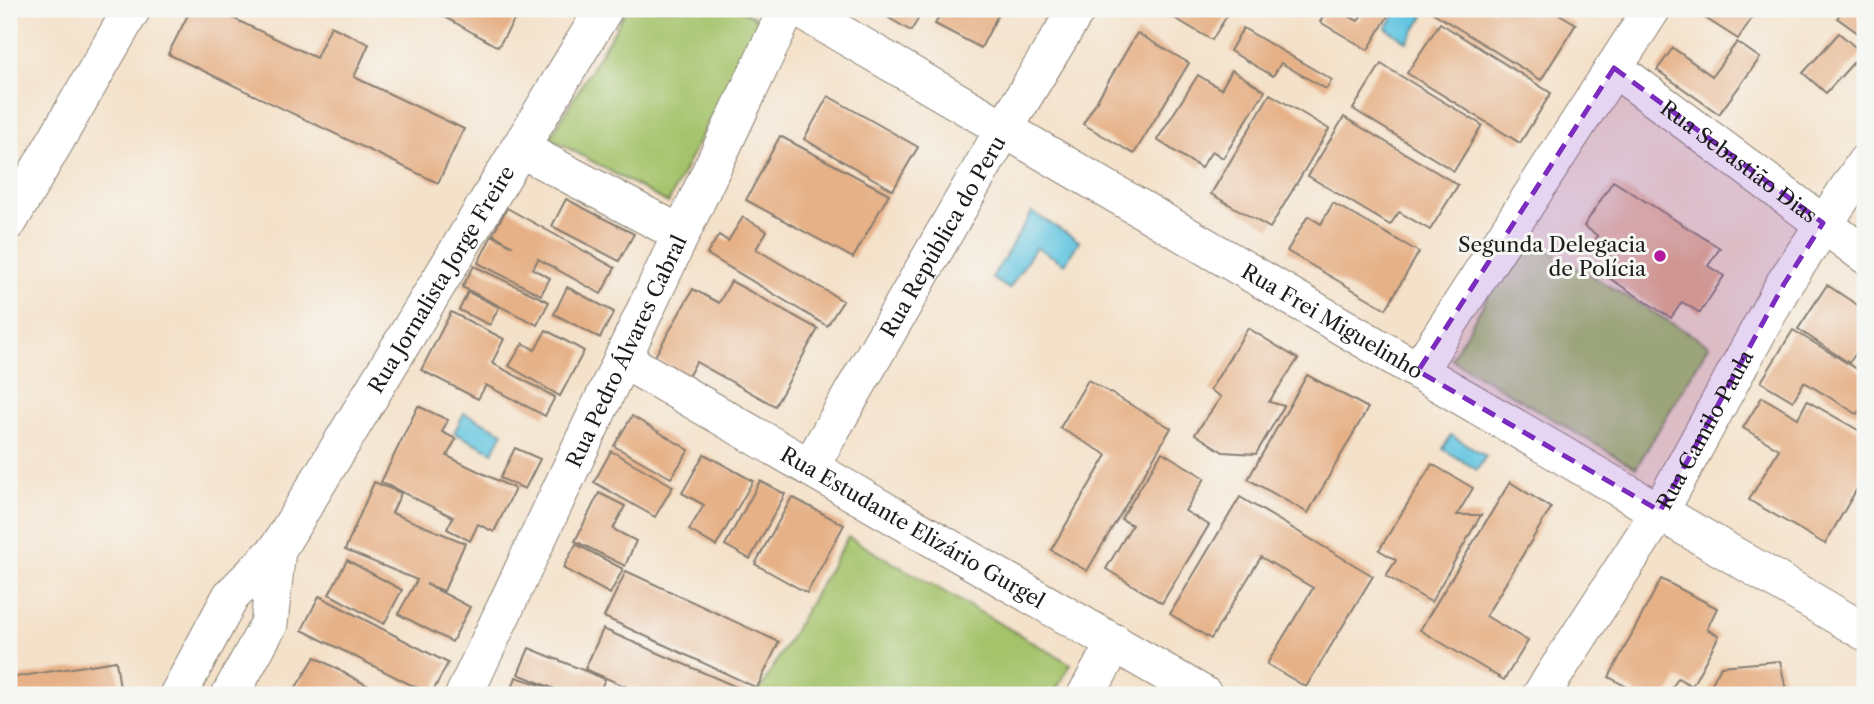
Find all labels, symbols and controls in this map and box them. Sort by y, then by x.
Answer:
street label: Rua Sebastião Dias [1656,95,1822,228]
street label: Rua República do Peru [875,131,1010,342]
street label: Rua Jornalista Jorge Freire [363,161,519,397]
street label: Rua Pedro Álvares Cabral [561,231,691,471]
place label: Segunda Delegacia de Polícia [1458,232,1647,281]
marker: Segunda Delegacia de Polícia [1652,248,1668,264]
street label: Rua Frei Miguelinho [1237,258,1428,384]
street label: Rua Camilo Paula [1651,345,1759,513]
street label: Rua Estudante Elizário Gurgel [776,441,1050,613]

